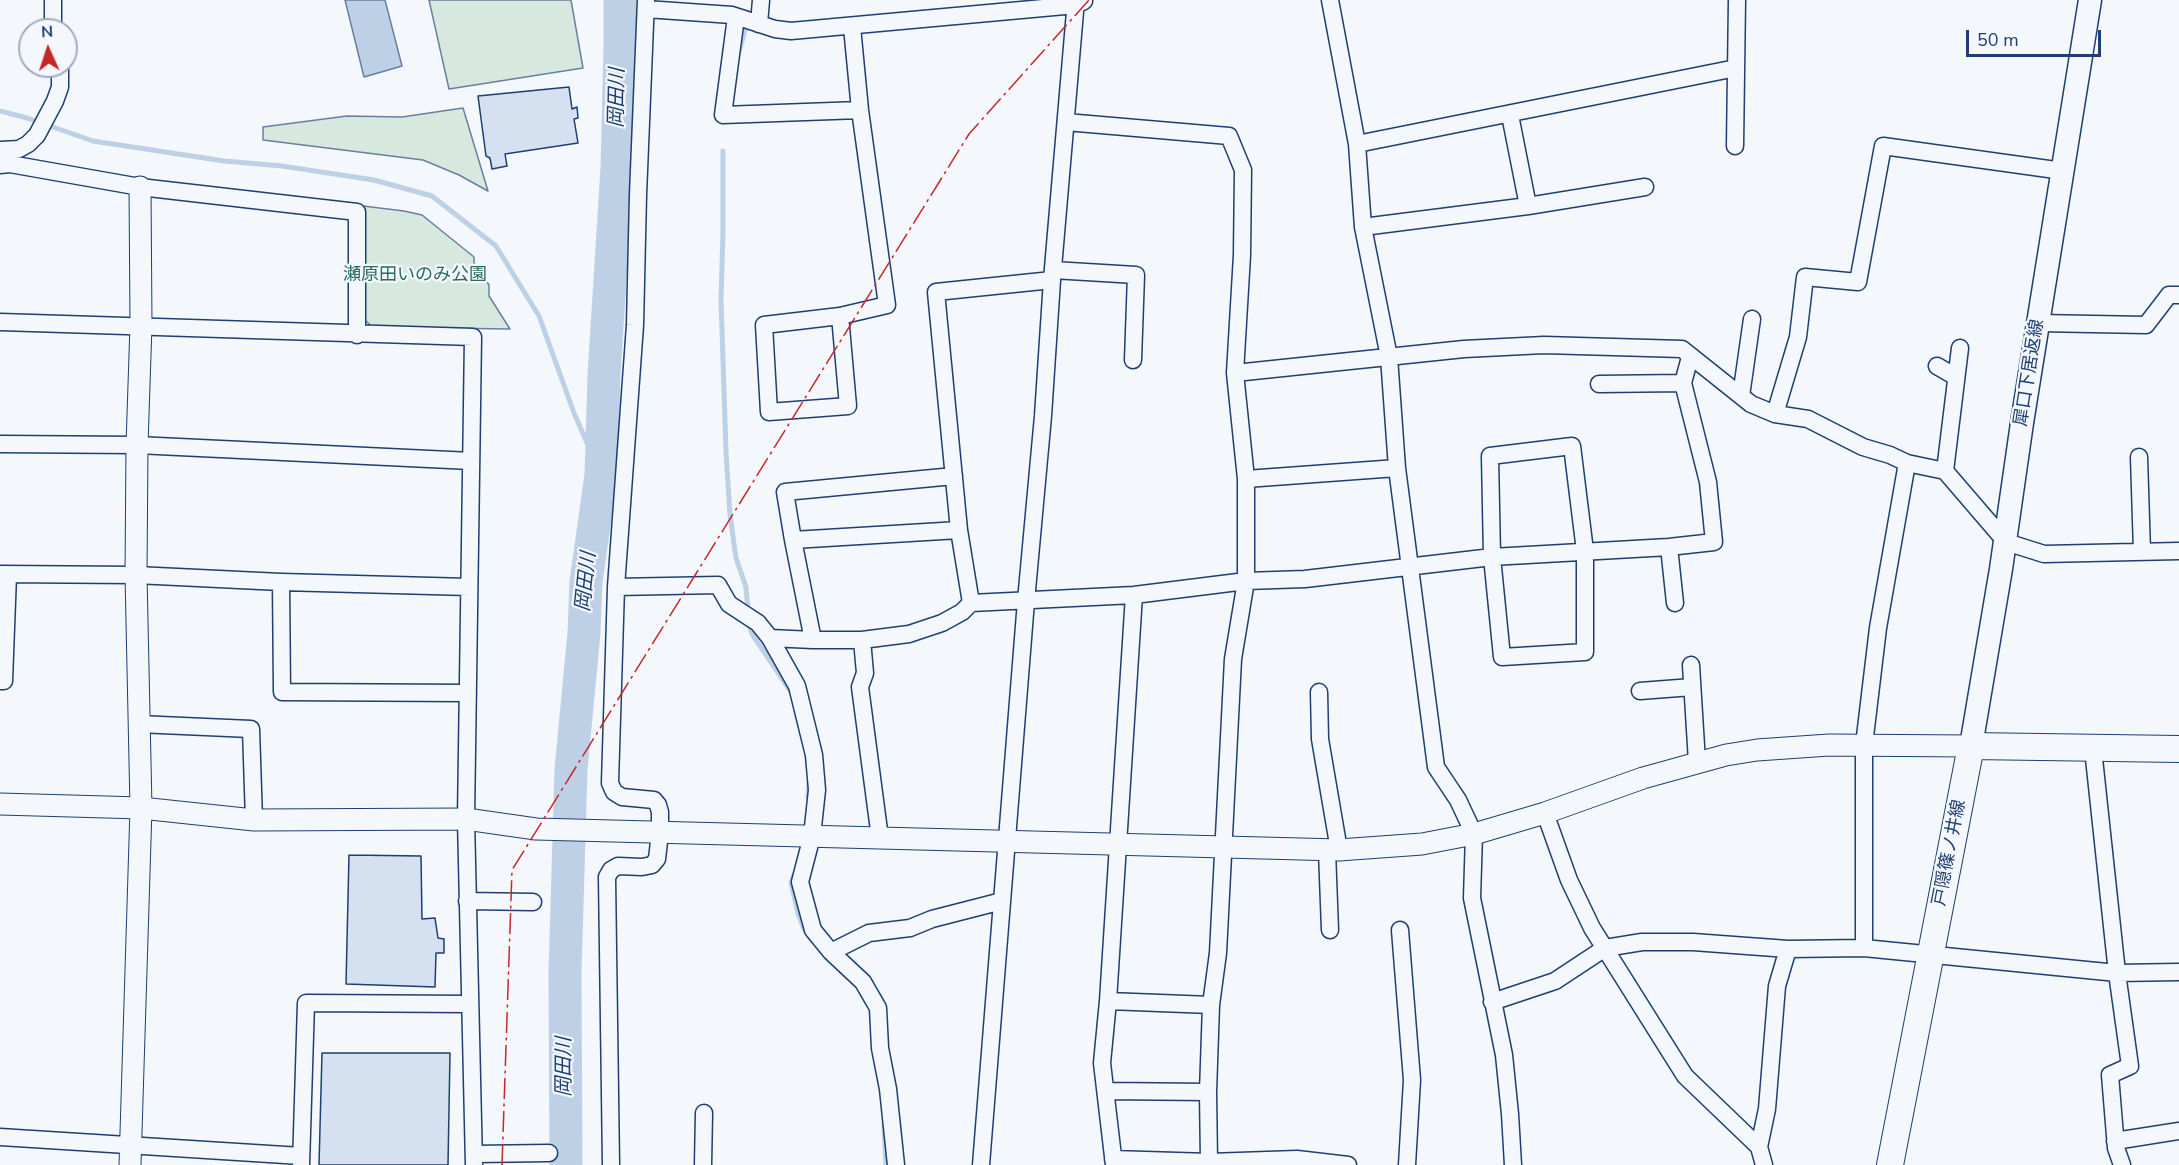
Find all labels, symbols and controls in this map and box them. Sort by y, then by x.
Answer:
north arrow [18,18,78,78]
scale bar [1969,18,2104,56]
text: N [41,21,54,43]
text: 50 m [1977,28,2019,52]
water label: 岡田川 [605,68,631,128]
park label: 瀬原田いのみ公園 [343,265,487,287]
street label: 犀口下居返線 [2011,318,2049,428]
water label: 岡田川 [572,551,602,613]
street label: 戸隠篠ノ井線 [1929,798,1971,908]
water label: 岡田川 [553,1037,577,1097]

